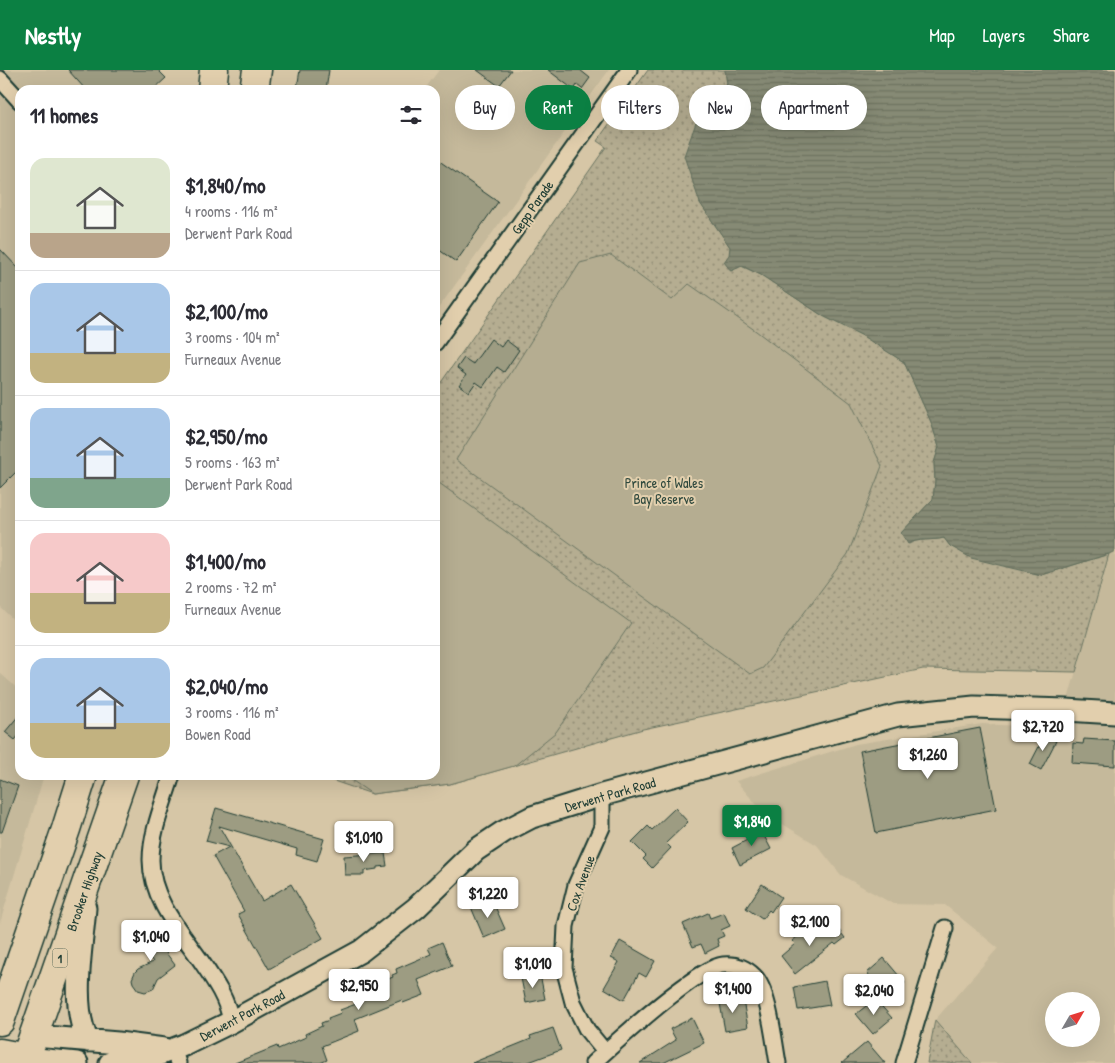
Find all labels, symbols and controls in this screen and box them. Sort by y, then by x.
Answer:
text: Nestly [25,19,81,51]
text: Map [929,23,955,48]
text: Layers [983,23,1025,48]
text: Share [1053,23,1090,48]
chip: Buy [455,85,515,130]
chip: Rent [525,85,591,130]
chip: Filters [601,85,679,130]
chip: New [689,85,751,130]
chip: Apartment [761,85,867,130]
text: 11 homes [30,101,98,130]
icon: filters [397,101,425,129]
text: $1,840/mo [185,171,266,200]
street label: Gepp Parade [507,176,559,238]
icon: home [70,178,130,238]
text: 4 rooms · 116 m² [185,200,278,222]
text: Derwent Park Road [185,222,292,244]
text: $2,100/mo [185,297,268,326]
icon: home [70,303,130,363]
text: 3 rooms · 104 m² [185,326,280,348]
text: Furneaux Avenue [185,348,281,370]
text: $2,950/mo [185,422,267,451]
icon: home [70,428,130,488]
text: 5 rooms · 163 m² [185,451,280,473]
text: Derwent Park Road [185,473,292,495]
park label: Prince of Wales Bay Reserve [625,473,703,509]
text: $1,400/mo [185,547,266,576]
icon: home [70,553,130,613]
text: 2 rooms · 72 m² [185,576,276,598]
text: Furneaux Avenue [185,598,281,620]
text: $2,040/mo [185,672,268,701]
icon: home [70,678,130,738]
text: 3 rooms · 116 m² [185,701,279,723]
pin: $2,720 [1002,710,1084,752]
text: $2,720 [1022,715,1064,737]
text: Bowen Road [185,723,250,745]
pin: $1,260 [887,738,969,780]
text: $1,260 [909,743,947,765]
street label: Derwent Park Road [562,772,658,816]
pin: $1,840 [711,804,793,847]
text: $1,840 [733,810,771,832]
pin: $1,010 [323,820,405,863]
text: $1,010 [345,826,383,848]
street label: Brooker Highway [61,848,108,934]
street label: Cox Avenue [561,852,599,914]
pin: $1,220 [447,876,529,919]
text: $1,220 [468,882,508,904]
pin: $2,100 [769,904,851,947]
text: $2,100 [791,910,829,932]
pin: $1,040 [110,920,192,962]
text: $1,040 [132,925,170,947]
pin: $1,010 [492,946,574,989]
road number: 1 [52,948,68,968]
text: $1,010 [514,952,552,974]
pin: $2,950 [318,968,400,1011]
pin: $1,400 [692,972,774,1014]
text: $2,950 [340,974,378,996]
pin: $2,040 [833,974,915,1016]
text: $1,400 [714,977,752,999]
text: $2,040 [854,979,894,1001]
street label: Derwent Park Road [196,984,288,1045]
north arrow [1045,992,1100,1048]
map controls [1045,992,1100,1047]

